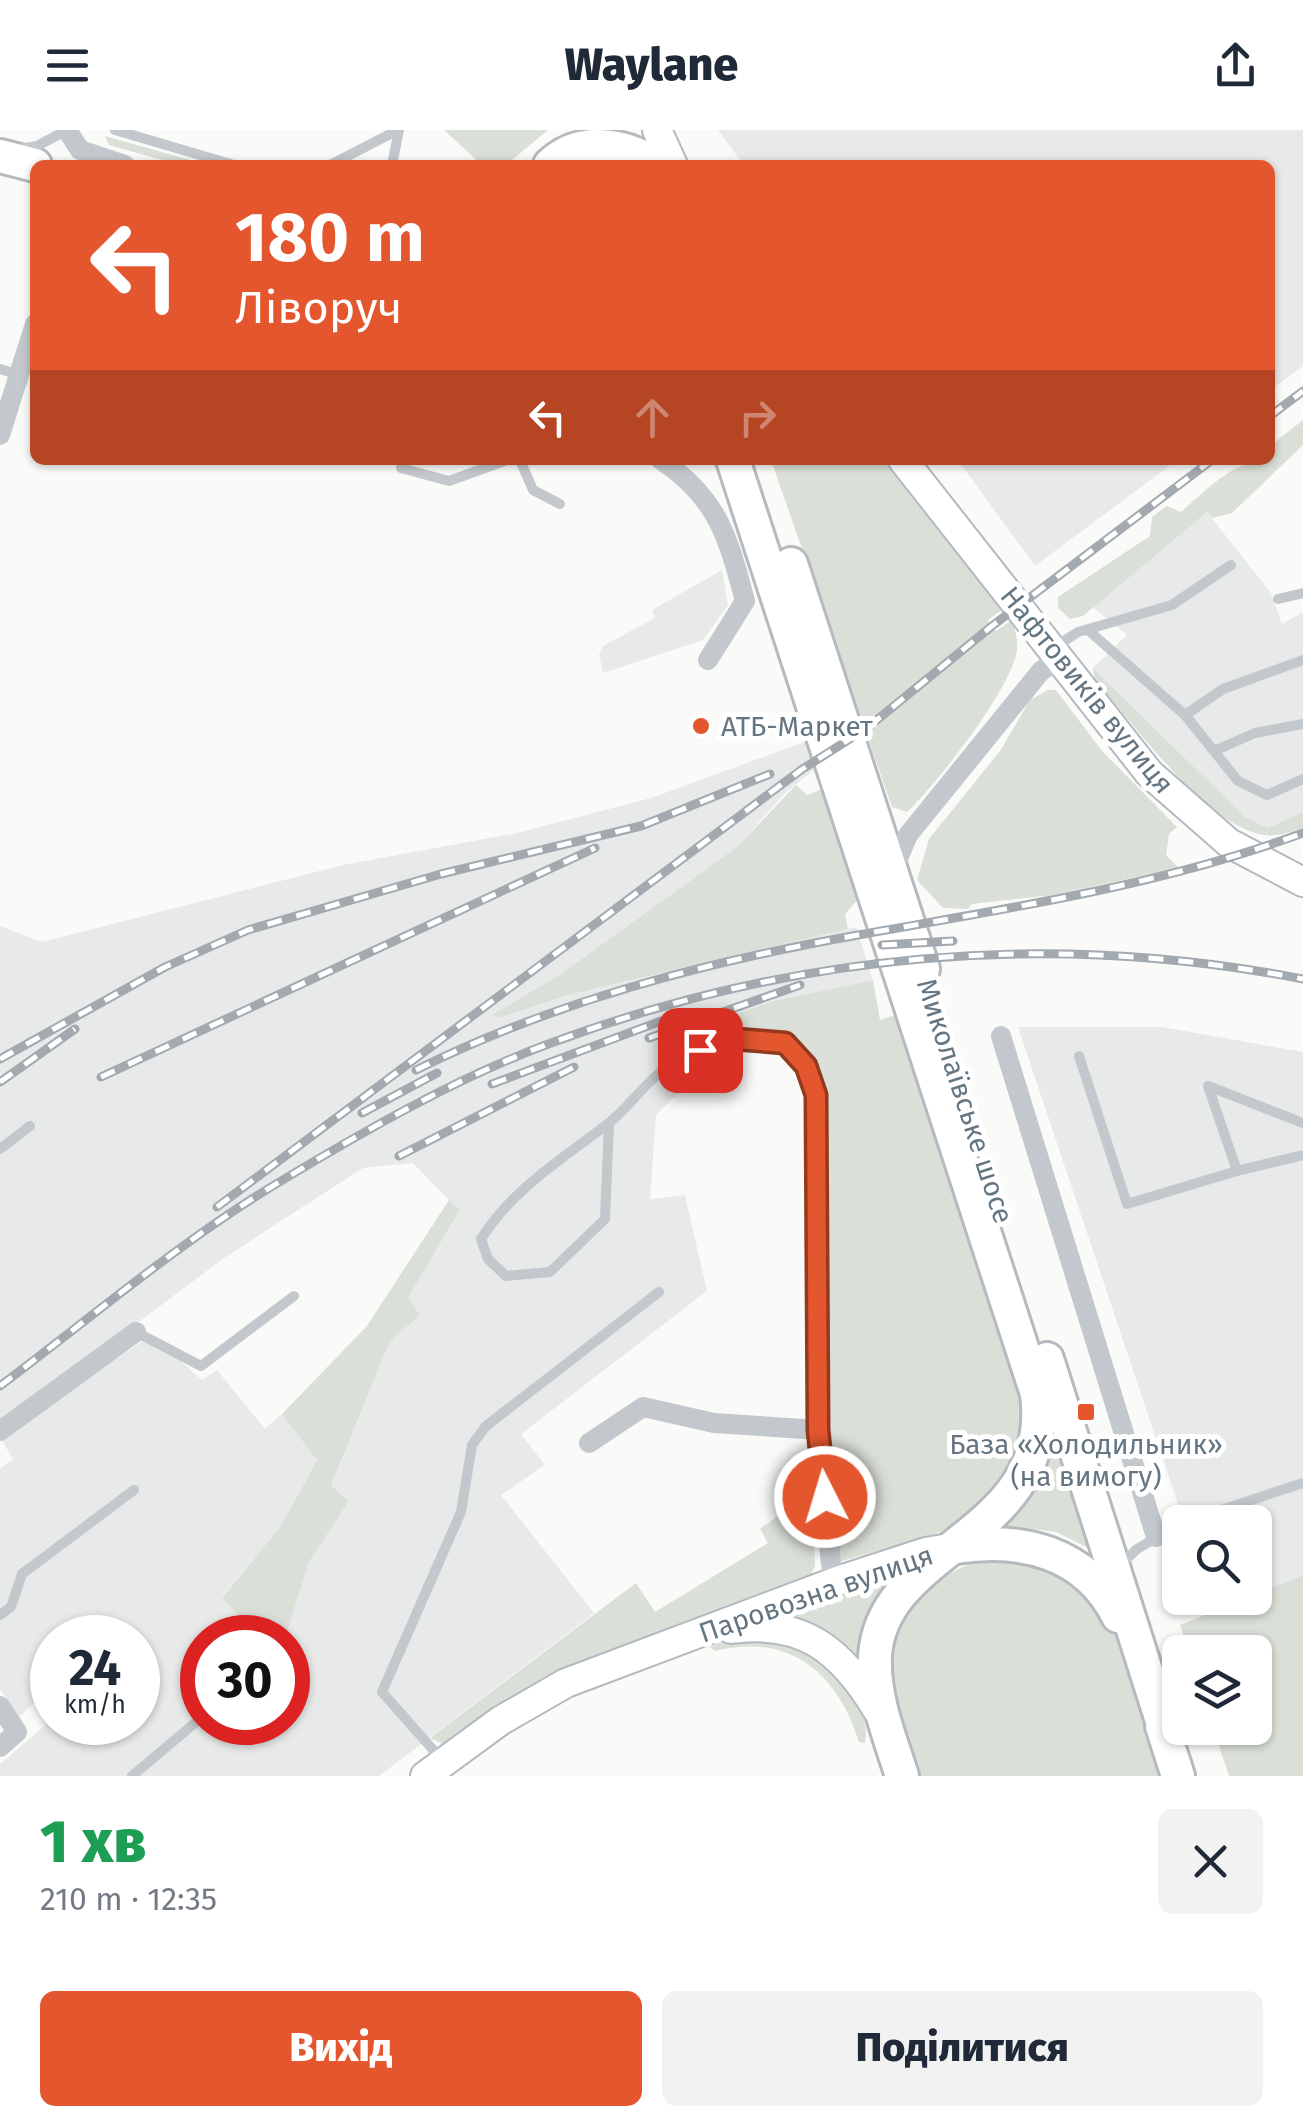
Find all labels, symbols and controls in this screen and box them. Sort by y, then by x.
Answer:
icon: menu [40,38,95,93]
text: Waylane [565,38,738,92]
icon: share [1208,38,1263,93]
text: 180 m [235,196,425,280]
icon: left [70,200,200,330]
text: Ліворуч [235,281,402,335]
icon: left [520,390,575,445]
icon: ahead [625,390,680,445]
icon: right [730,390,785,445]
street label: Нафтовиків вулиця [993,580,1181,800]
place label: АТБ-Маркет [721,710,873,743]
marker: АТБ-Маркет [690,715,712,737]
street label: Миколаївське шосе [910,974,1020,1228]
pin [658,1008,743,1093]
icon: arrive [673,1023,728,1078]
marker: База «Холодильник» (на вимогу) [1075,1401,1097,1423]
place label: База «Холодильник» (на вимогу) [949,1428,1223,1493]
position arrow [773,1445,877,1549]
map controls [1162,1505,1272,1745]
button: search [1162,1505,1272,1615]
street label: Паровозна вулиця [695,1538,937,1650]
speed limit sign: 30 [180,1615,310,1745]
button: layers [1162,1635,1272,1745]
text: 24 [69,1638,121,1698]
text: km/h [64,1690,126,1720]
text: 1 хв [40,1806,147,1878]
button: close [1158,1809,1263,1914]
text: 210 m · 12:35 [40,1880,217,1918]
button: Вихід [40,1991,642,2106]
button: Поділитися [662,1991,1263,2106]

